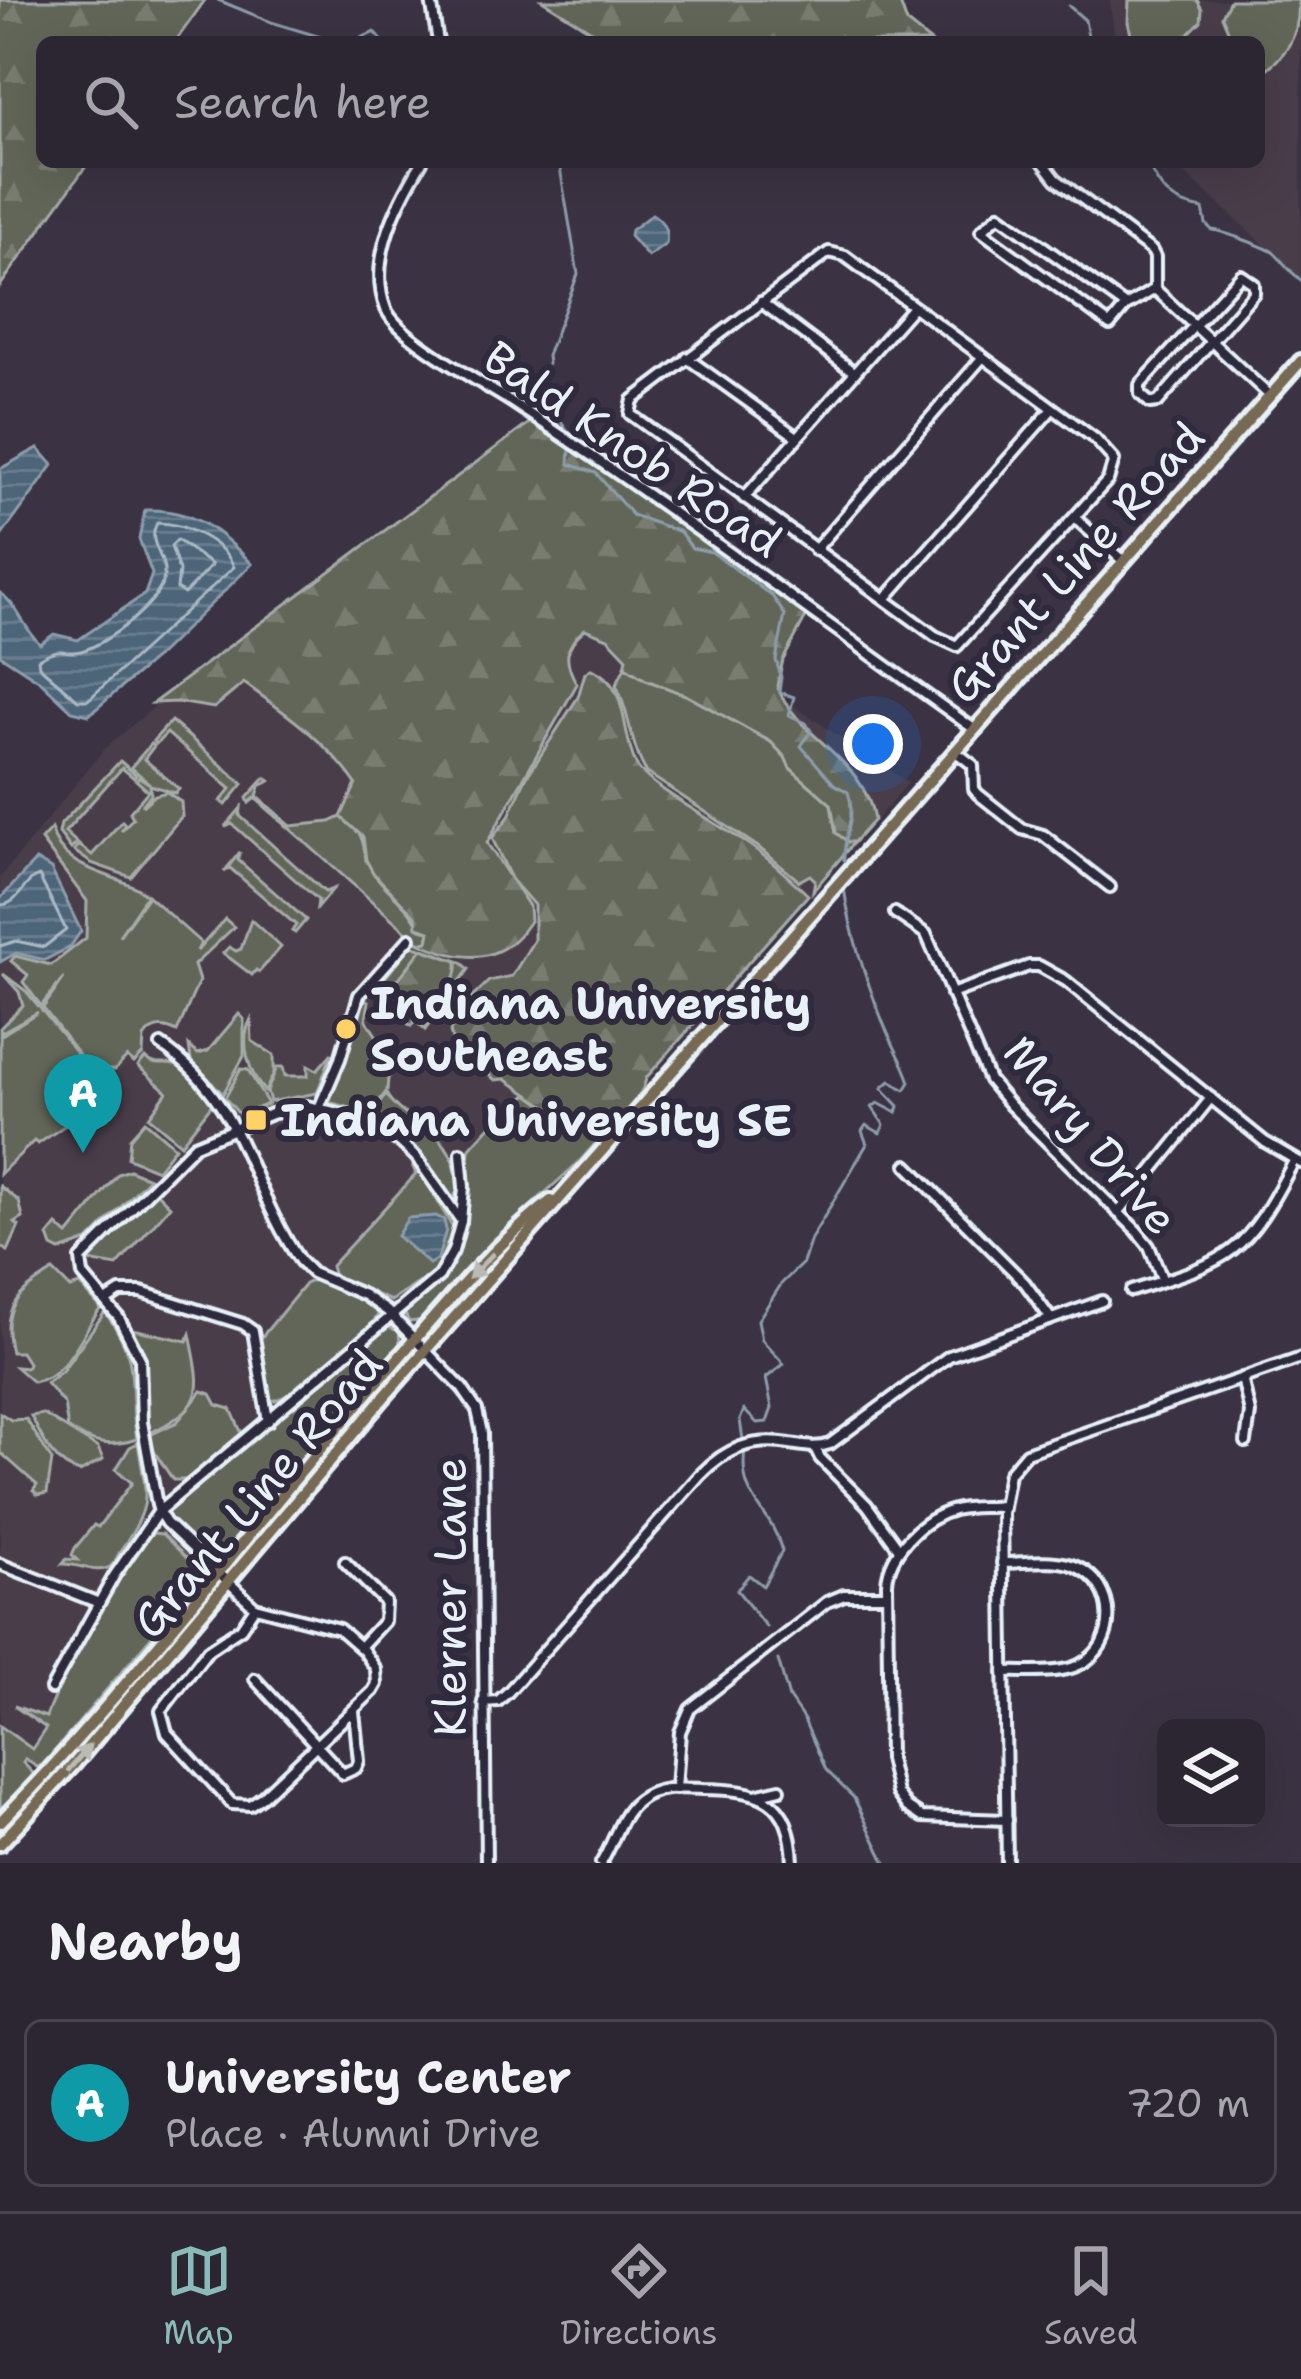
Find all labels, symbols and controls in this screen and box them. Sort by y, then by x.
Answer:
search box [36,36,1265,168]
icon: search [78,69,144,135]
text: Search here [174,72,431,132]
street label: Bald Knob Road [472,327,794,571]
street label: Grant Line Road [933,408,1217,716]
your location [843,714,903,774]
place label: Indiana University Southeast [370,973,811,1085]
marker: Indiana University Southeast [333,1016,359,1042]
street label: Mary Drive [990,1023,1192,1247]
pin: A [44,1054,122,1153]
place label: Indiana University SE [280,1090,792,1150]
marker: Indiana University SE [243,1107,269,1133]
one-way arrow [468,1251,496,1280]
street label: Grant Line Road [119,1336,395,1650]
street label: Klerner Lane [420,1457,480,1737]
map controls [1157,1719,1265,1827]
button: layers [1157,1719,1265,1827]
one-way arrow [65,1743,92,1773]
text: Nearby [48,1907,243,1975]
text: University Center [165,2047,571,2107]
text: A [75,2077,105,2129]
text: 720 m [1126,2077,1250,2129]
text: Place · Alumni Drive [165,2107,541,2159]
tab: Map [163,2238,234,2355]
tab: Directions [560,2238,718,2355]
tab: Saved [1044,2238,1138,2355]

